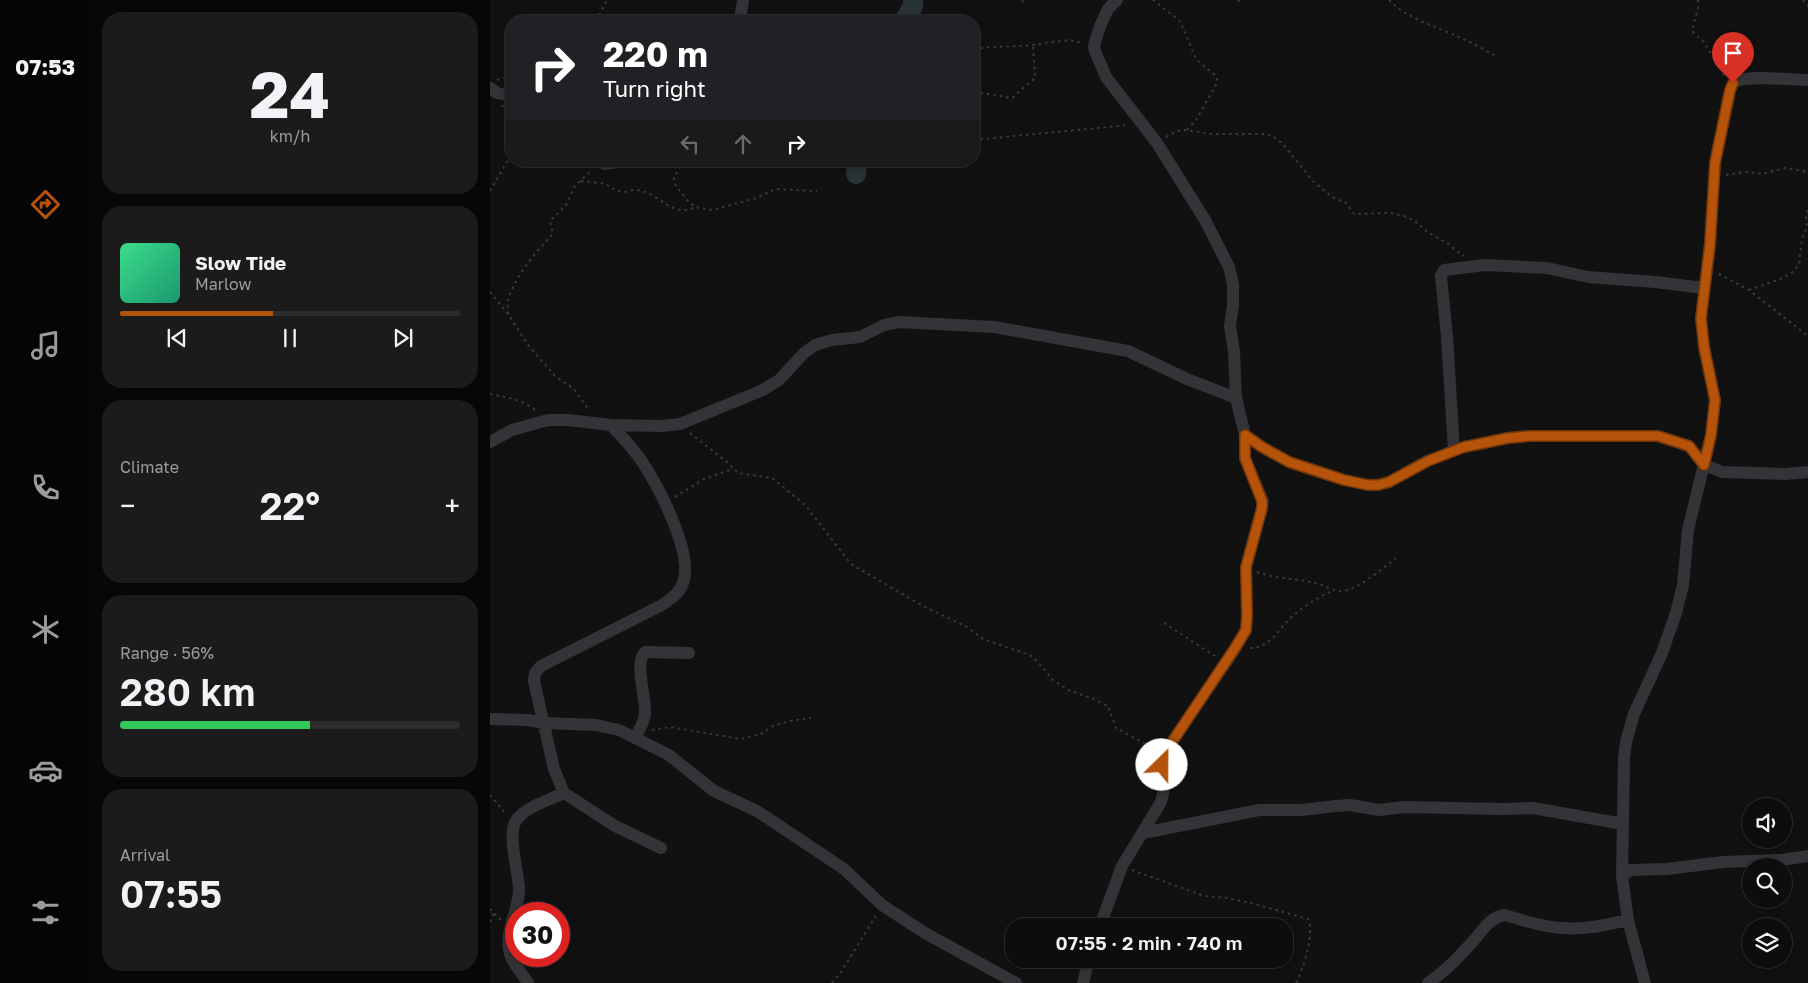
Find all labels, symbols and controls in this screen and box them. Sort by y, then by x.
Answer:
pin [1712,32,1754,83]
text: 220 m [603,33,708,75]
icon: right [520,35,585,100]
icon: arrive [1719,39,1747,67]
text: 07:53 [15,53,75,80]
text: 24 [250,54,330,132]
text: Turn right [603,75,706,102]
text: km/h [270,126,310,146]
icon: left [676,130,704,158]
icon: ahead [729,130,757,158]
icon: right [782,130,810,158]
icon: directions [28,187,63,222]
text: Slow Tide [195,251,286,274]
text: Marlow [195,274,251,294]
icon: previous [163,324,191,352]
icon: pause [276,324,304,352]
icon: next [389,324,417,352]
icon: music [28,328,63,363]
text: Climate [120,457,179,477]
icon: phone [28,470,63,505]
text: 22° [260,483,320,528]
text: − [120,489,135,522]
text: + [445,489,460,522]
icon: climate [28,612,63,647]
text: Range · 56% [120,643,214,663]
text: 280 km [120,669,256,714]
position arrow [1135,738,1187,790]
icon: car [28,753,63,788]
map controls [1742,798,1792,968]
button: sound [1742,798,1792,848]
text: Arrival [120,845,170,865]
button: search [1742,858,1792,908]
text: 07:55 [120,871,222,916]
icon: filters [28,895,63,930]
speed limit sign: 30 [505,902,570,967]
button: layers [1742,918,1792,968]
text: 07:55 · 2 min · 740 m [1056,931,1242,954]

